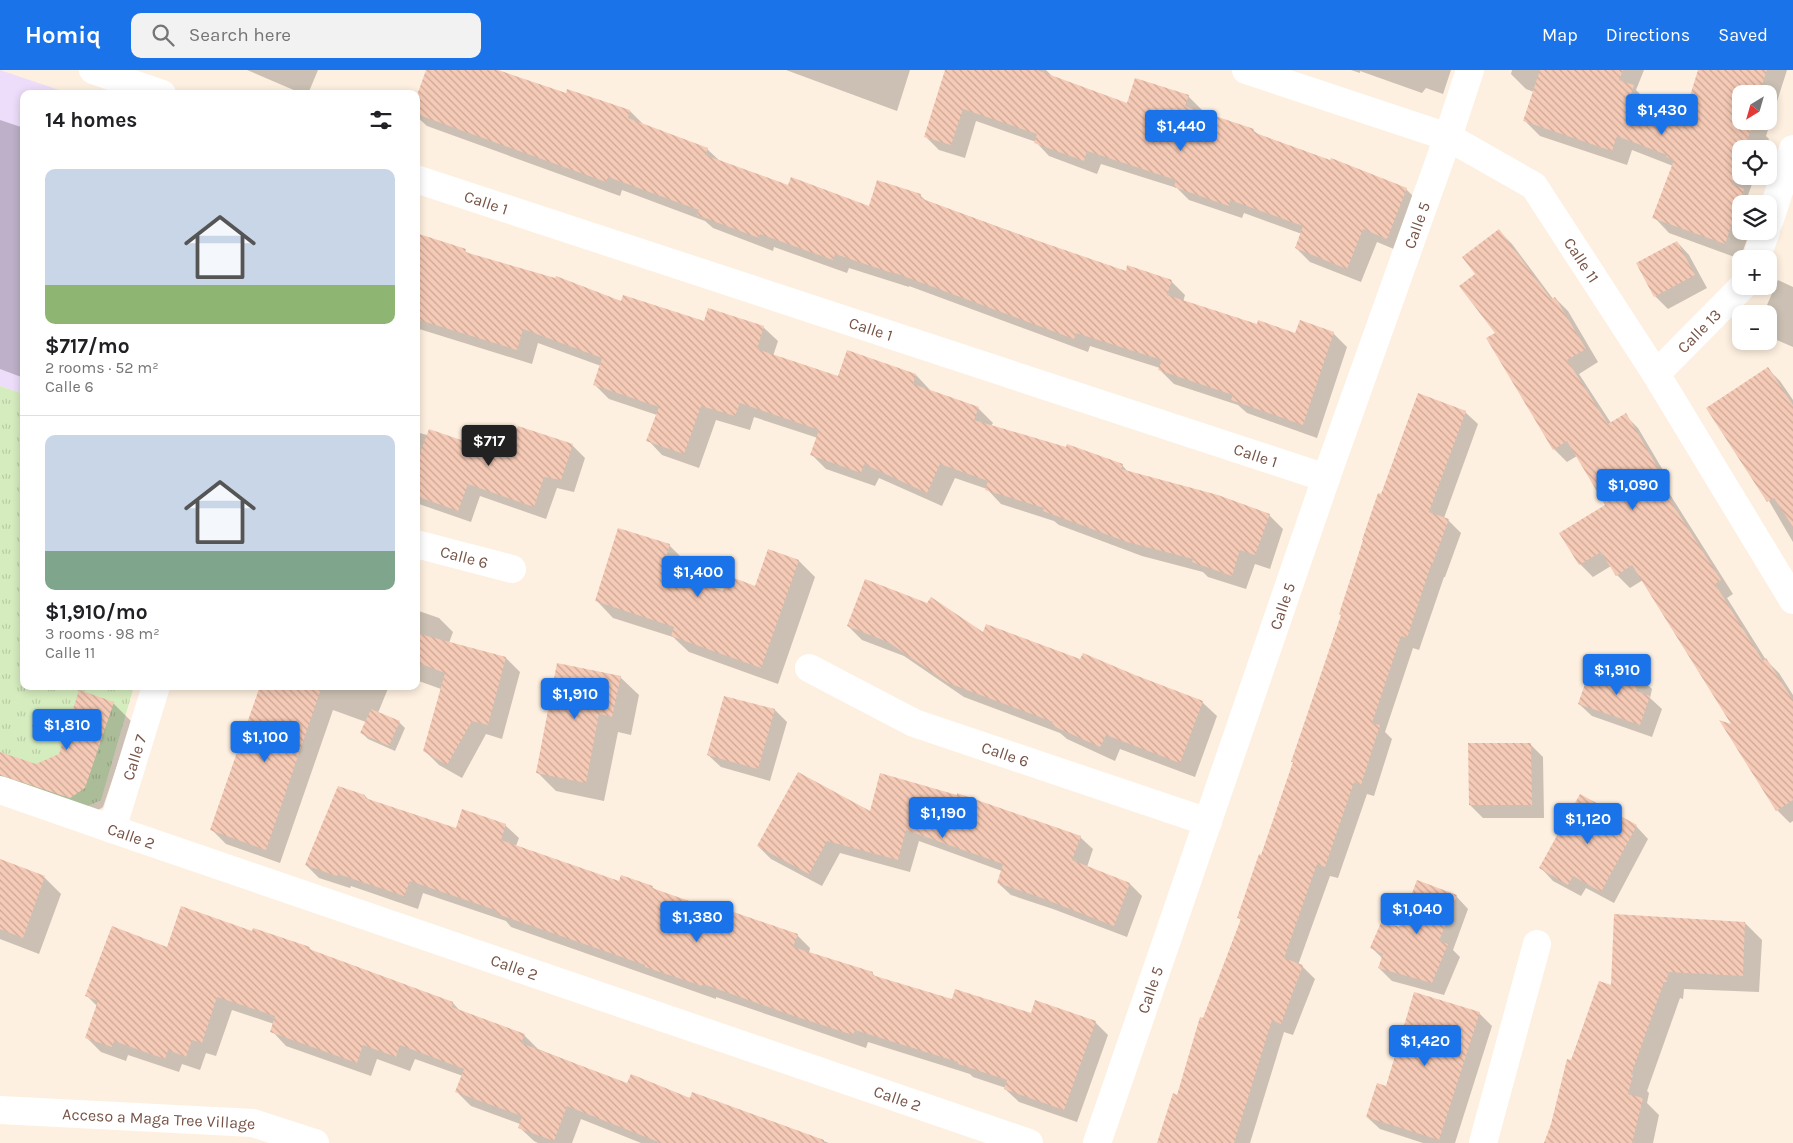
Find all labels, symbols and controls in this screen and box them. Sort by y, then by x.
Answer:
search box [131,13,481,58]
text: Homiq [25,21,101,49]
icon: search [149,21,177,49]
text: Search here [189,24,291,46]
text: Map [1542,24,1578,46]
text: Directions [1606,24,1690,46]
text: Saved [1718,24,1768,46]
north arrow [1732,85,1778,130]
map controls [1732,85,1777,350]
pin: $1,430 [1621,93,1703,136]
text: $1,430 [1637,100,1687,119]
icon: filters [367,106,395,134]
text: 14 homes [45,108,137,132]
pin: $1,440 [1140,109,1222,152]
text: $1,440 [1156,116,1206,135]
button: locate [1732,140,1777,185]
street label: Calle 1 [462,186,511,218]
button: layers [1732,195,1777,240]
street label: Calle 5 [1399,199,1434,251]
icon: home [175,202,265,292]
street label: Calle 11 [1560,234,1604,286]
button: + [1732,250,1777,295]
street label: Calle 13 [1673,305,1725,357]
button: − [1732,305,1777,350]
street label: Calle 1 [847,312,895,345]
text: $717/mo [45,334,130,358]
text: 2 rooms · 52 m² [45,358,159,377]
text: Calle 6 [45,377,94,396]
pin: $717 [459,424,519,467]
text: $717 [473,431,505,450]
street label: Calle 1 [1232,439,1280,471]
icon: home [175,467,265,557]
pin: $1,090 [1592,468,1674,511]
text: $1,090 [1608,475,1658,494]
street label: Calle 6 [438,541,490,572]
pin: $1,400 [657,556,739,598]
text: $1,400 [673,562,723,581]
street label: Calle 5 [1265,580,1299,632]
text: $1,910/mo [45,600,148,624]
text: 3 rooms · 98 m² [45,624,160,643]
text: Calle 11 [45,643,95,662]
pin: $1,910 [1576,654,1658,696]
text: $1,910 [1594,660,1640,679]
pin: $1,910 [534,678,616,720]
text: $1,910 [552,684,598,703]
pin: $1,810 [26,708,108,751]
text: $1,810 [44,715,90,734]
pin: $1,100 [224,720,306,763]
text: $1,100 [242,727,288,746]
street label: Calle 7 [118,732,150,783]
street label: Calle 6 [979,737,1032,771]
pin: $1,190 [902,796,984,839]
pin: $1,120 [1547,802,1629,845]
text: $1,190 [920,803,966,822]
text: $1,120 [1565,809,1611,828]
street label: Calle 2 [105,819,158,853]
pin: $1,040 [1376,892,1458,935]
text: $1,040 [1392,899,1442,918]
pin: $1,380 [656,900,738,943]
text: $1,380 [671,907,723,926]
street label: Calle 2 [488,950,541,984]
street label: Calle 5 [1133,964,1167,1016]
pin: $1,420 [1384,1024,1466,1067]
text: $1,420 [1400,1031,1450,1050]
street label: Calle 2 [871,1081,924,1115]
street label: Acceso a Maga Tree Village [62,1104,256,1133]

